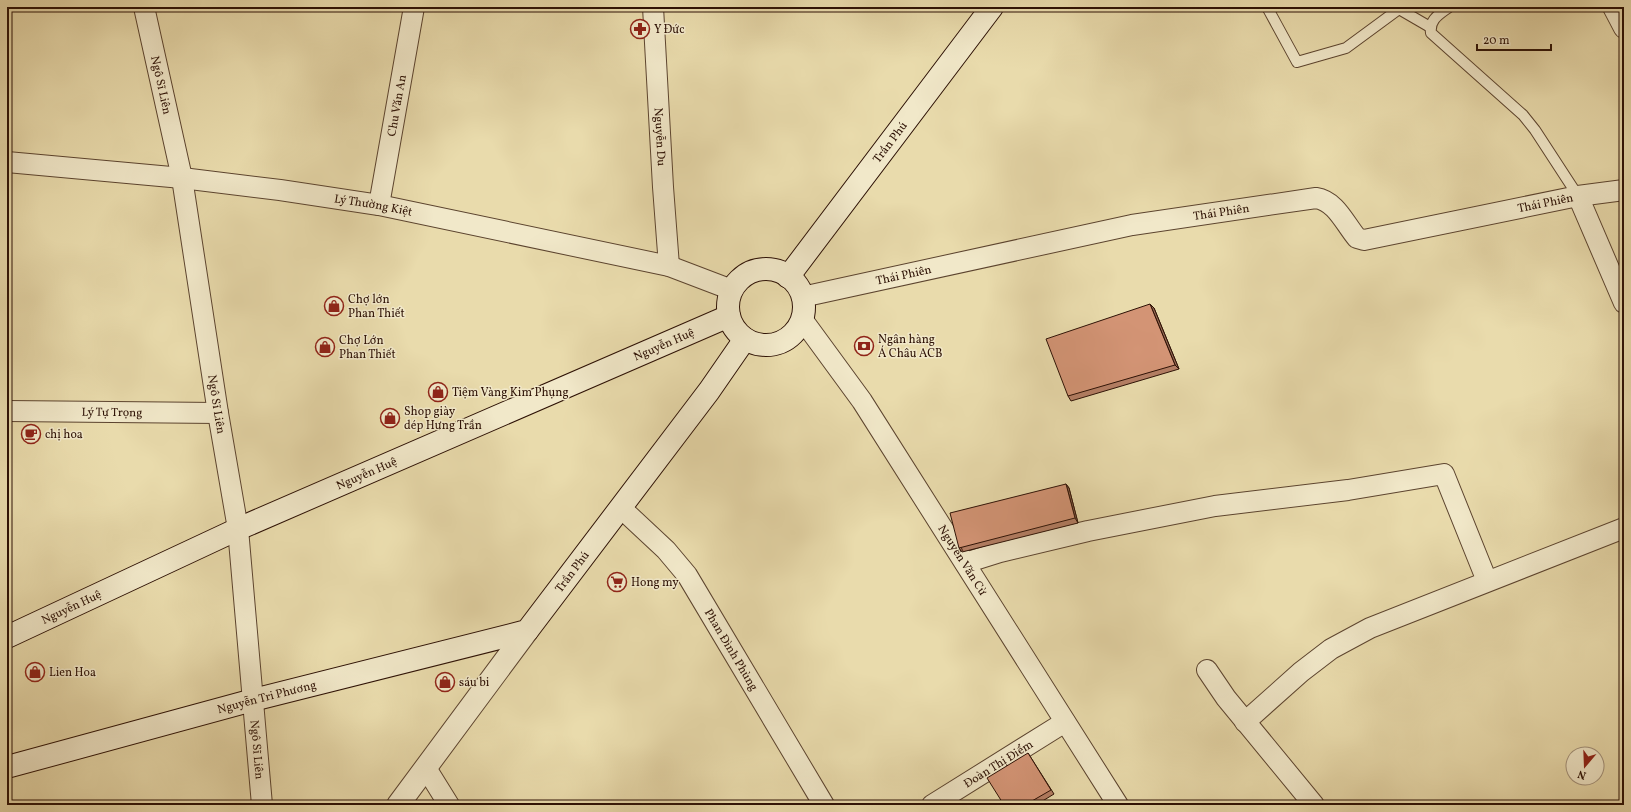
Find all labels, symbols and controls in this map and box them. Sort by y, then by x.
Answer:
pharmacy icon: Y Đức [629,18,651,40]
place label: Y Đức [654,22,685,38]
scale bar [1477,26,1551,52]
text: 20 m [1483,33,1510,49]
street label: Ngô Sĩ Liên [146,54,175,116]
street label: Chu Văn An [384,73,411,138]
street label: Nguyễn Du [650,107,669,167]
street label: Trần Phú [870,119,912,167]
street label: Thái Phiên [1516,190,1575,217]
street label: Lý Thường Kiệt [333,191,414,221]
street label: Thái Phiên [1192,201,1251,225]
street label: Thái Phiên [874,262,933,290]
place label: Chợ lớn Phan Thiết [348,292,405,322]
shop icon: Chợ lớn Phan Thiết [323,295,345,317]
street label: Nguyễn Huệ [631,325,697,365]
place label: Ngân hàng Á Châu ACB [878,332,943,362]
place label: Chợ Lớn Phan Thiết [339,333,396,363]
bank icon: Ngân hàng Á Châu ACB [853,335,875,357]
shop icon: Chợ Lớn Phan Thiết [314,336,336,358]
street label: Ngô Sĩ Liên [203,374,228,435]
shop icon: Tiệm Vàng Kim Phụng [427,381,449,403]
place label: Tiệm Vàng Kim Phụng [452,385,569,401]
place label: Shop giày dép Hưng Trần [404,404,482,434]
street label: Lý Tự Trọng [81,405,142,421]
shop icon: Shop giày dép Hưng Trần [379,407,401,429]
cafe icon: chị hoa [20,423,42,445]
place label: chị hoa [45,427,83,443]
street label: Nguyễn Huệ [334,454,400,494]
street label: Nguyễn Văn Cừ [934,522,990,599]
street label: Trần Phú [552,548,594,596]
supermarket icon: Hong my [606,571,628,593]
place label: Hong my [631,575,679,591]
street label: Nguyễn Huệ [39,587,105,629]
street label: Phan Đình Phùng [700,606,761,694]
shop icon: Lien Hoa [24,661,46,683]
place label: Lien Hoa [49,665,96,681]
shop icon: sáu bi [434,671,456,693]
place label: sáu bi [459,675,490,691]
street label: Nguyễn Tri Phương [216,677,318,718]
street label: Ngô Sĩ Liên [246,719,267,780]
street label: Đoàn Thị Điểm [961,737,1037,792]
north arrow [1565,746,1605,786]
text: N [1576,766,1588,782]

